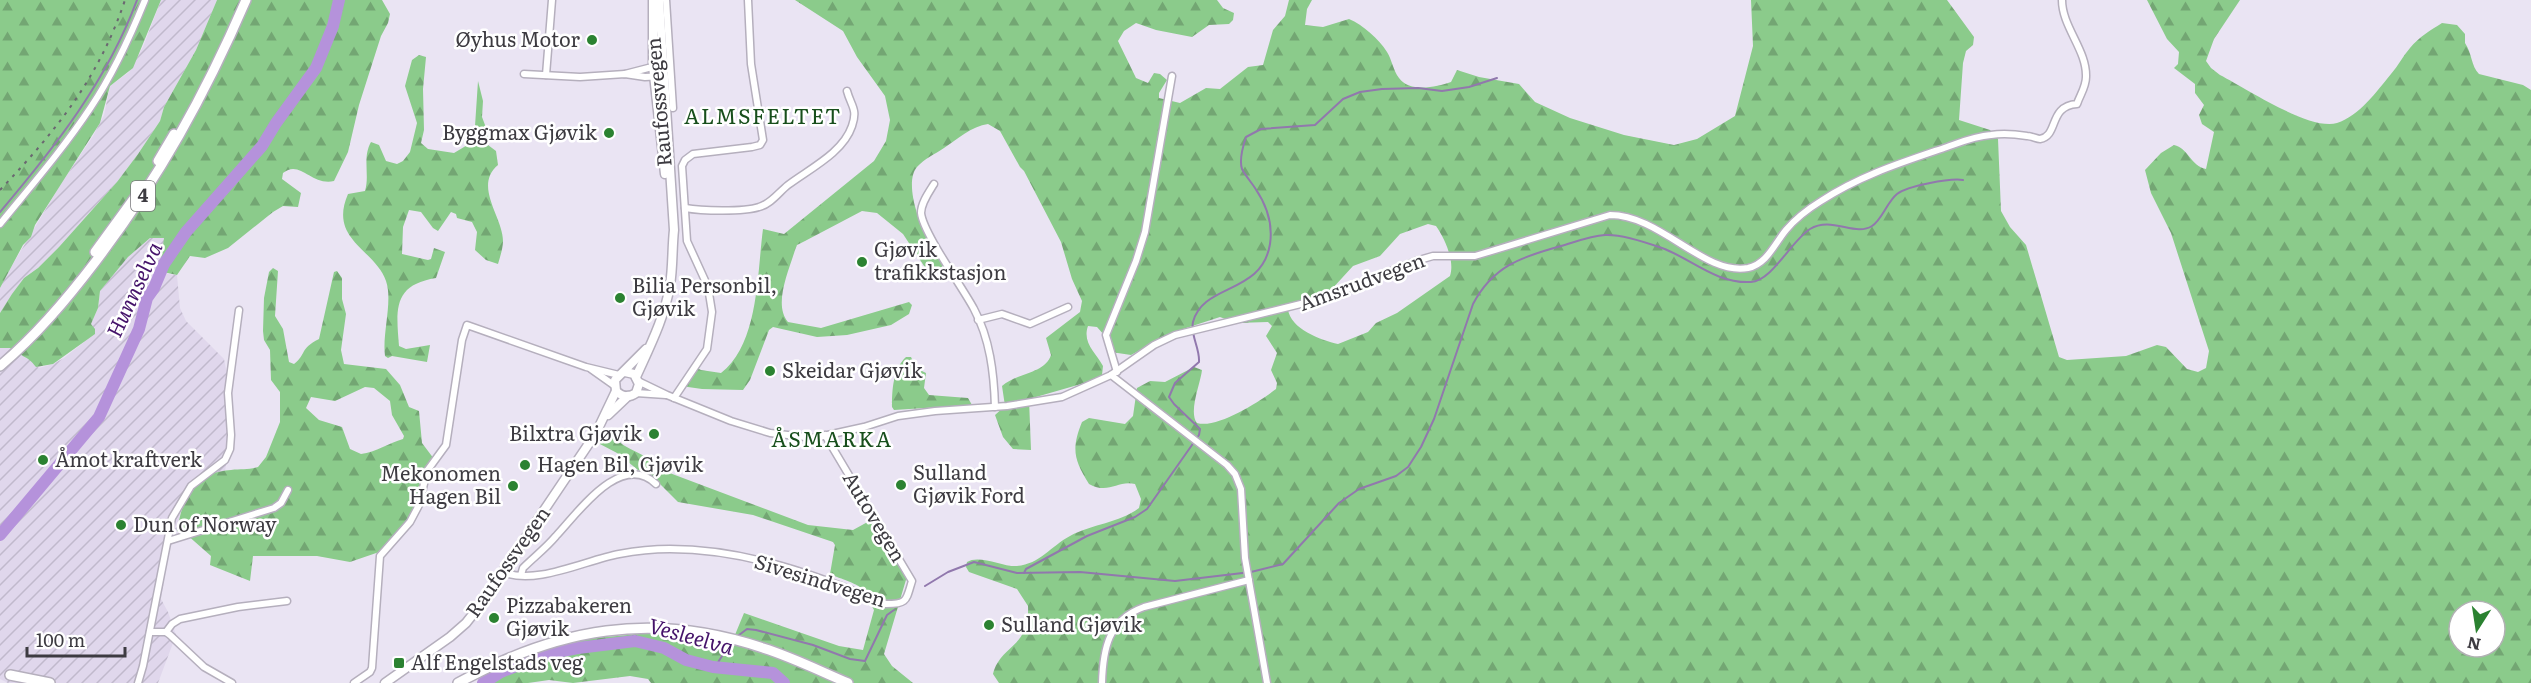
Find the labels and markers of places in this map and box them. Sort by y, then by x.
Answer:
place label: Øyhus Motor [456,23,581,53]
marker: Øyhus Motor [585,33,599,47]
place label: Byggmax Gjøvik [442,116,598,146]
marker: Byggmax Gjøvik [602,126,616,140]
place label: Gjøvik trafikkstasjon [874,233,1006,286]
marker: Gjøvik trafikkstasjon [855,255,869,269]
place label: Bilia Personbil, Gjøvik [632,269,777,322]
marker: Bilia Personbil, Gjøvik [613,291,627,305]
place label: Skeidar Gjøvik [782,354,923,384]
marker: Skeidar Gjøvik [763,364,777,378]
place label: Bilxtra Gjøvik [509,417,643,447]
marker: Bilxtra Gjøvik [647,427,661,441]
place label: Åmot kraftverk [55,443,203,473]
place label: Hagen Bil, Gjøvik [537,448,704,478]
marker: Åmot kraftverk [36,453,50,467]
place label: Sulland Gjøvik Ford [913,456,1025,509]
place label: Mekonomen Hagen Bil [380,457,501,510]
marker: Hagen Bil, Gjøvik [518,458,532,472]
marker: Sulland Gjøvik Ford [894,478,908,492]
marker: Mekonomen Hagen Bil [506,479,520,493]
place label: Dun of Norway [133,508,277,538]
marker: Dun of Norway [114,518,128,532]
place label: Pizzabakeren Gjøvik [506,589,632,642]
place label: Sulland Gjøvik [1001,608,1143,638]
marker: Pizzabakeren Gjøvik [487,611,501,625]
marker: Sulland Gjøvik [982,618,996,632]
place label: Alf Engelstads veg [411,646,584,676]
marker: Alf Engelstads veg [392,656,406,670]

